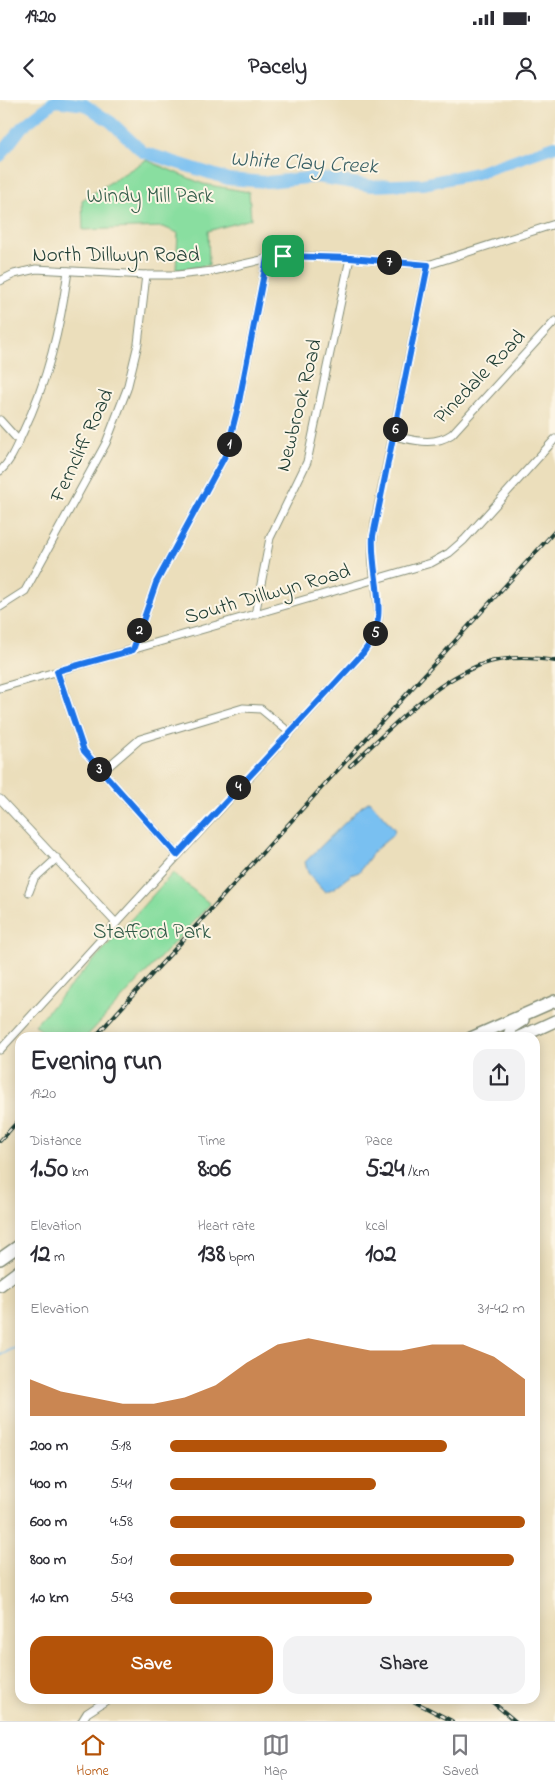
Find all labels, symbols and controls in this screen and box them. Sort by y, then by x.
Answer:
text: 19:20 [25,4,56,31]
text: Pacely [248,52,307,84]
icon: back [15,54,43,82]
icon: person [512,54,540,82]
water label: White Clay Creek [229,144,380,184]
park label: Windy Mill Park [87,182,214,214]
pin [262,235,304,277]
street label: North Dillwyn Road [33,241,200,273]
icon: arrive [269,242,297,270]
pin: 7 [376,250,402,274]
text: 7 [387,252,392,273]
street label: Pinedale Road [427,323,534,431]
street label: Newbrook Road [269,336,331,475]
street label: Ferncliff Road [43,384,122,509]
pin: 6 [382,416,408,442]
text: 6 [392,419,399,440]
pin: 1 [216,432,242,456]
text: 1 [227,434,232,455]
street label: South Dillwyn Road [181,557,355,635]
pin: 2 [126,618,152,642]
text: 2 [136,620,143,641]
pin: 5 [362,620,388,646]
text: 5 [371,623,380,644]
pin: 3 [86,756,112,782]
text: 3 [97,759,102,780]
pin: 4 [226,774,250,800]
text: 4 [236,777,241,798]
park label: Stafford Park [93,918,212,948]
text: Evening run [30,1042,162,1083]
button: share [473,1049,525,1101]
text: 19:20 [30,1082,56,1106]
text: Distance [30,1131,82,1152]
text: Time [198,1131,225,1152]
text: Pace [365,1131,393,1152]
text: 1.50 [30,1152,68,1188]
text: 8:06 [198,1152,231,1188]
text: 5:24 [365,1152,404,1188]
text: km [68,1162,89,1183]
text: /km [404,1162,429,1183]
text: Elevation [30,1216,81,1237]
text: Heart rate [198,1216,255,1237]
text: kcal [365,1216,388,1237]
text: 12 [30,1237,50,1273]
text: 138 [198,1237,225,1273]
text: 102 [365,1237,397,1273]
text: m [50,1247,65,1268]
text: bpm [225,1247,255,1268]
text: Elevation [30,1297,89,1321]
text: 31–42 m [478,1297,525,1321]
text: 200 m [30,1434,68,1458]
text: 5:18 [110,1434,132,1458]
text: 400 m [30,1472,67,1496]
text: 5:41 [110,1472,132,1496]
text: 600 m [30,1510,67,1534]
text: 4:58 [110,1510,133,1534]
text: 800 m [30,1548,66,1572]
text: 5:01 [110,1548,133,1572]
text: 1.0 km [30,1586,69,1610]
text: 5:43 [110,1586,134,1610]
button: Save [30,1636,273,1694]
button: Share [283,1636,525,1694]
tab: Home [76,1731,109,1782]
tab: Map [262,1731,290,1782]
tab: Saved [442,1731,479,1782]

